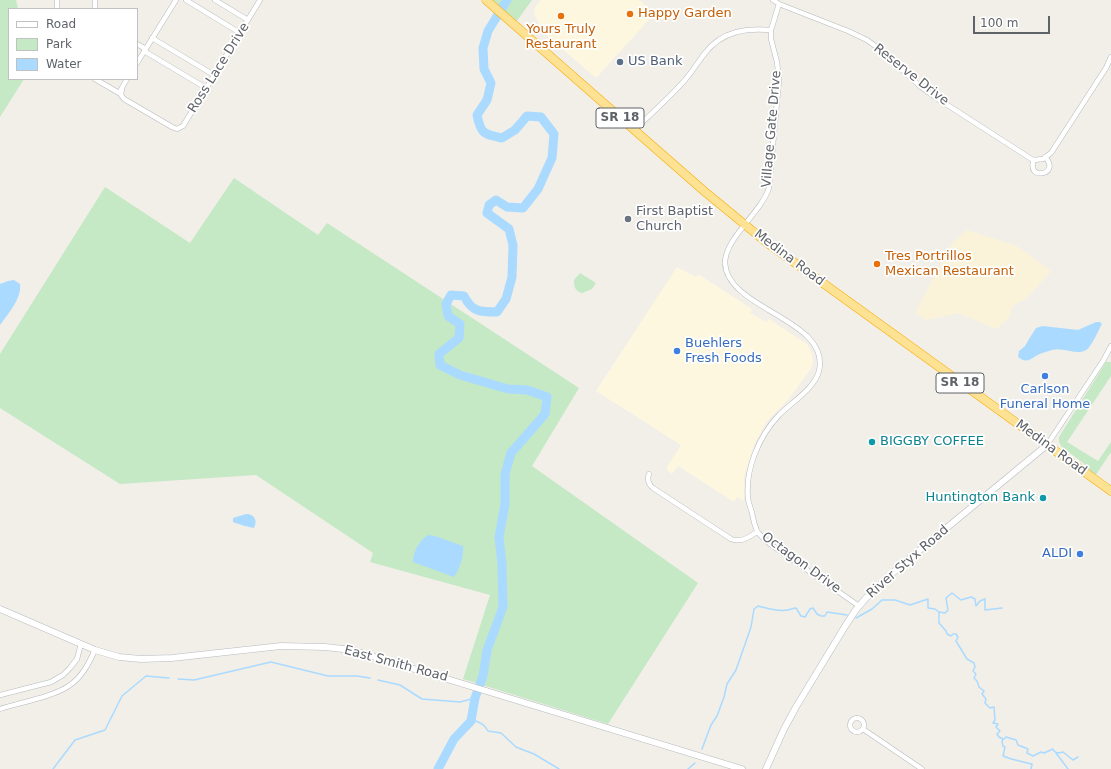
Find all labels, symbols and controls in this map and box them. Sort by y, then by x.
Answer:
place label: Happy Garden [638,6,732,22]
legend [8,8,138,80]
scale bar [975,8,1052,34]
marker: Happy Garden [625,9,635,19]
marker: Yours Truly Restaurant [556,11,566,21]
text: 100 m [980,16,1018,30]
text: Road [46,17,76,31]
street label: Ross Lace Drive [185,20,253,116]
place label: Yours Truly Restaurant [525,22,597,53]
text: Park [46,37,72,51]
street label: Reserve Drive [870,41,952,109]
place label: US Bank [628,54,683,70]
text: Water [46,57,81,71]
marker: US Bank [615,57,625,67]
street label: Village Gate Drive [759,70,785,188]
road number: SR 18 [596,108,644,128]
place label: First Baptist Church [636,204,713,235]
marker: First Baptist Church [623,214,633,224]
street label: Medina Road [751,226,827,290]
place label: Tres Portrillos Mexican Restaurant [885,249,1014,280]
marker: Tres Portrillos Mexican Restaurant [872,259,882,269]
place label: Buehlers Fresh Foods [685,336,762,367]
marker: Buehlers Fresh Foods [672,346,682,356]
marker: Carlson Funeral Home [1040,371,1050,381]
road number: SR 18 [936,373,984,393]
place label: Carlson Funeral Home [1000,382,1090,413]
street label: Medina Road [1012,417,1090,479]
place label: BIGGBY COFFEE [880,434,984,450]
marker: BIGGBY COFFEE [867,437,877,447]
place label: Huntington Bank [925,490,1035,506]
marker: Huntington Bank [1038,493,1048,503]
street label: River Styx Road [864,522,952,602]
street label: Octagon Drive [759,529,843,597]
place label: ALDI [1042,546,1072,562]
marker: ALDI [1075,549,1085,559]
street label: East Smith Road [342,643,450,685]

